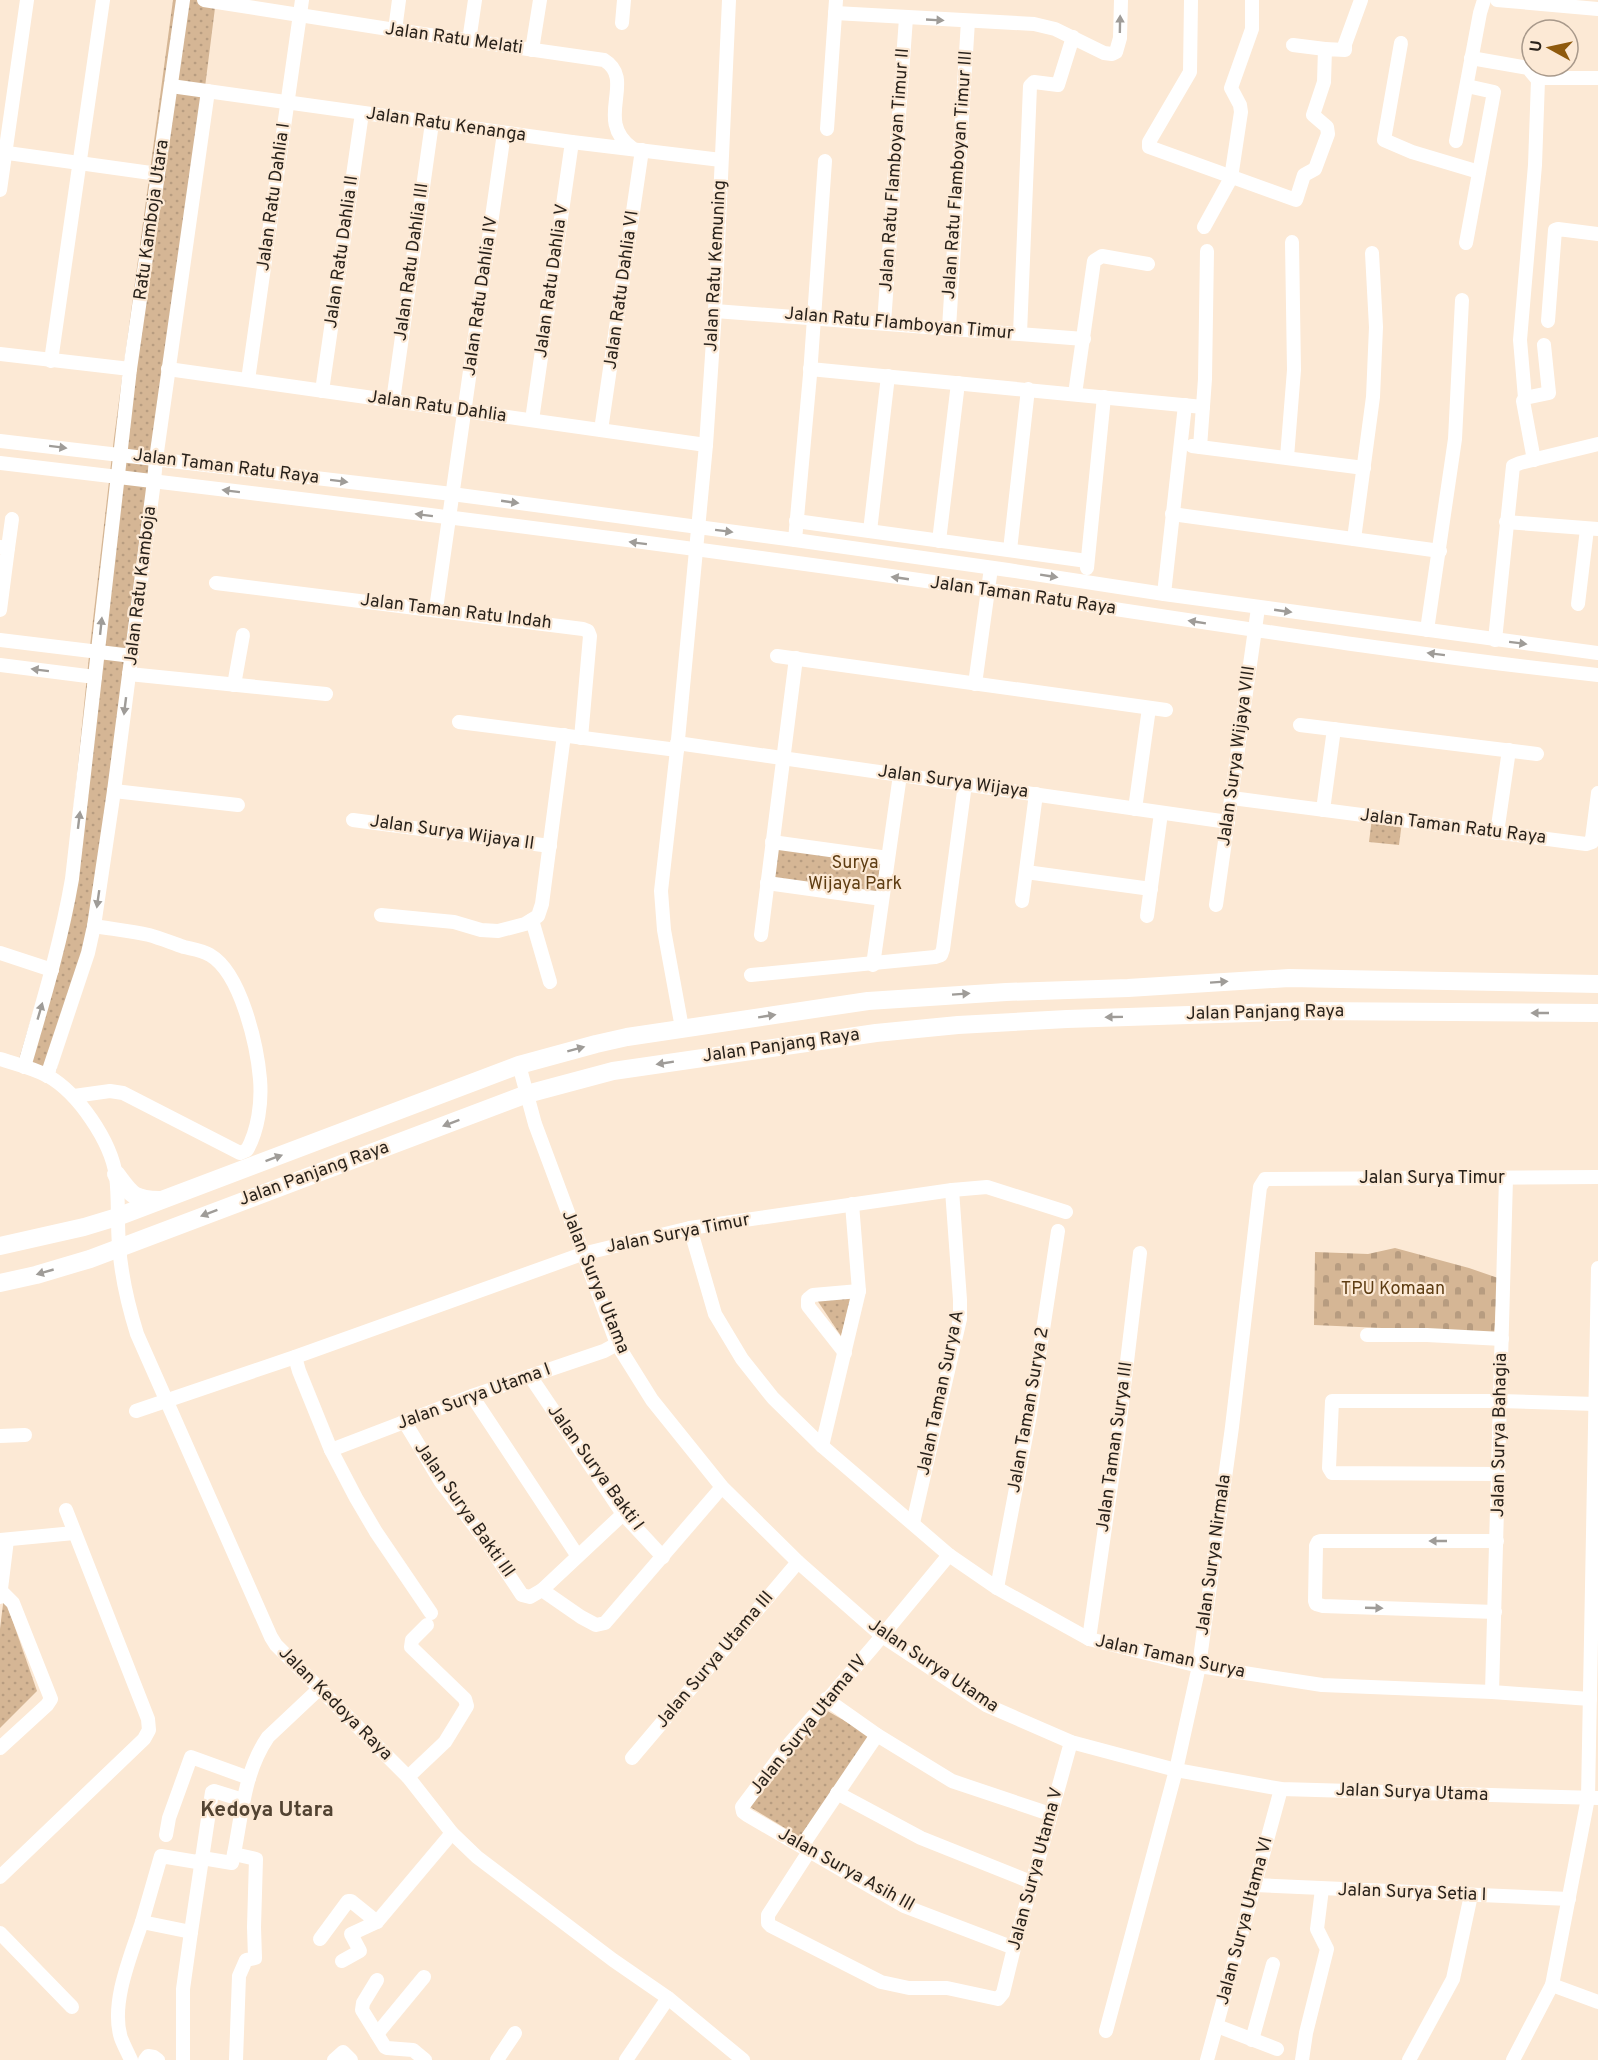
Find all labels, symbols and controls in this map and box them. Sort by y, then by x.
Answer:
one-way arrow [926,15,945,24]
one-way arrow [1115,15,1125,34]
street label: Jalan Ratu Melati [384,18,524,60]
north arrow [1520,18,1580,78]
text: U [1526,39,1548,53]
street label: Jalan Ratu Flamboyan Timur II [875,47,915,293]
street label: Jalan Ratu Flamboyan Timur III [938,50,978,300]
street label: Jalan Ratu Kenanga [365,102,527,148]
street label: Jalan Ratu Dahlia I [252,121,296,273]
street label: Ratu Kamboja Utara [129,138,175,302]
street label: Jalan Ratu Dahlia II [320,174,364,330]
street label: Jalan Ratu Kemuning [700,180,732,352]
street label: Jalan Ratu Dahlia III [390,181,434,343]
street label: Jalan Ratu Dahlia V [530,202,574,360]
street label: Jalan Ratu Dahlia VI [599,209,645,371]
street label: Jalan Ratu Dahlia IV [458,215,504,377]
street label: Jalan Ratu Flamboyan Timur [783,303,1015,345]
street label: Jalan Ratu Dahlia [366,386,508,428]
one-way arrow [49,443,68,452]
street label: Jalan Taman Ratu Raya [132,444,320,490]
one-way arrow [330,476,349,486]
one-way arrow [221,486,240,496]
one-way arrow [501,497,520,507]
street label: Jalan Ratu Kamboja [120,505,162,667]
one-way arrow [414,511,433,520]
one-way arrow [715,526,734,535]
one-way arrow [629,538,648,547]
street label: Jalan Taman Ratu Raya [929,572,1117,620]
one-way arrow [1040,572,1059,581]
one-way arrow [890,574,909,583]
street label: Jalan Taman Ratu Indah [359,589,553,635]
one-way arrow [1274,606,1293,615]
one-way arrow [97,617,106,636]
one-way arrow [1187,618,1206,627]
one-way arrow [1509,638,1528,648]
one-way arrow [1426,649,1445,658]
street label: Jalan Surya Wijaya VIII [1213,664,1261,848]
one-way arrow [30,665,49,675]
one-way arrow [121,697,130,716]
street label: Jalan Surya Wijaya [876,760,1030,804]
street label: Jalan Taman Ratu Raya [1359,804,1547,850]
one-way arrow [74,810,83,829]
street label: Jalan Surya Wijaya II [368,810,536,856]
park label: Surya Wijaya Park [808,852,902,896]
one-way arrow [94,890,103,909]
one-way arrow [1209,977,1228,987]
one-way arrow [952,990,971,999]
street label: Jalan Panjang Raya [1186,1000,1344,1026]
one-way arrow [36,1002,46,1020]
one-way arrow [1530,1008,1549,1018]
one-way arrow [758,1011,777,1020]
one-way arrow [1104,1012,1123,1022]
street label: Jalan Panjang Raya [701,1024,861,1068]
one-way arrow [566,1044,585,1054]
one-way arrow [656,1058,675,1067]
one-way arrow [442,1119,460,1128]
street label: Jalan Panjang Raya [236,1136,392,1212]
one-way arrow [266,1152,284,1162]
street label: Jalan Surya Timur [1359,1167,1505,1190]
street label: Jalan Surya Utama [556,1207,634,1357]
one-way arrow [200,1209,218,1219]
street label: Jalan Surya Timur [604,1209,752,1259]
one-way arrow [36,1268,54,1277]
park label: TPU Komaan [1341,1278,1445,1301]
street label: Jalan Taman Surya A [912,1308,970,1478]
street label: Jalan Taman Surya 2 [1003,1325,1055,1495]
street label: Jalan Surya Bahagia [1487,1352,1513,1518]
street label: Jalan Surya Utama I [394,1358,554,1436]
street label: Jalan Taman Surya III [1092,1360,1138,1534]
street label: Jalan Surya Bakti I [542,1400,648,1536]
street label: Jalan Surya Bakti III [409,1438,519,1582]
street label: Jalan Surya Nirmala [1191,1473,1237,1637]
one-way arrow [1429,1536,1448,1546]
street label: Jalan Surya Utama III [651,1587,779,1733]
one-way arrow [1364,1604,1383,1613]
street label: Jalan Surya Utama [863,1614,1003,1718]
street label: Jalan Taman Surya [1093,1630,1247,1684]
street label: Jalan Kedoya Raya [273,1642,397,1766]
street label: Jalan Surya Utama IV [745,1650,873,1800]
street label: Jalan Surya Utama [1335,1779,1489,1807]
street label: Jalan Surya Utama V [1003,1785,1069,1953]
district label: Kedoya Utara [200,1797,334,1824]
street label: Jalan Surya Asih III [773,1823,919,1917]
street label: Jalan Surya Utama VI [1212,1834,1278,2008]
street label: Jalan Surya Setia I [1337,1879,1487,1907]

